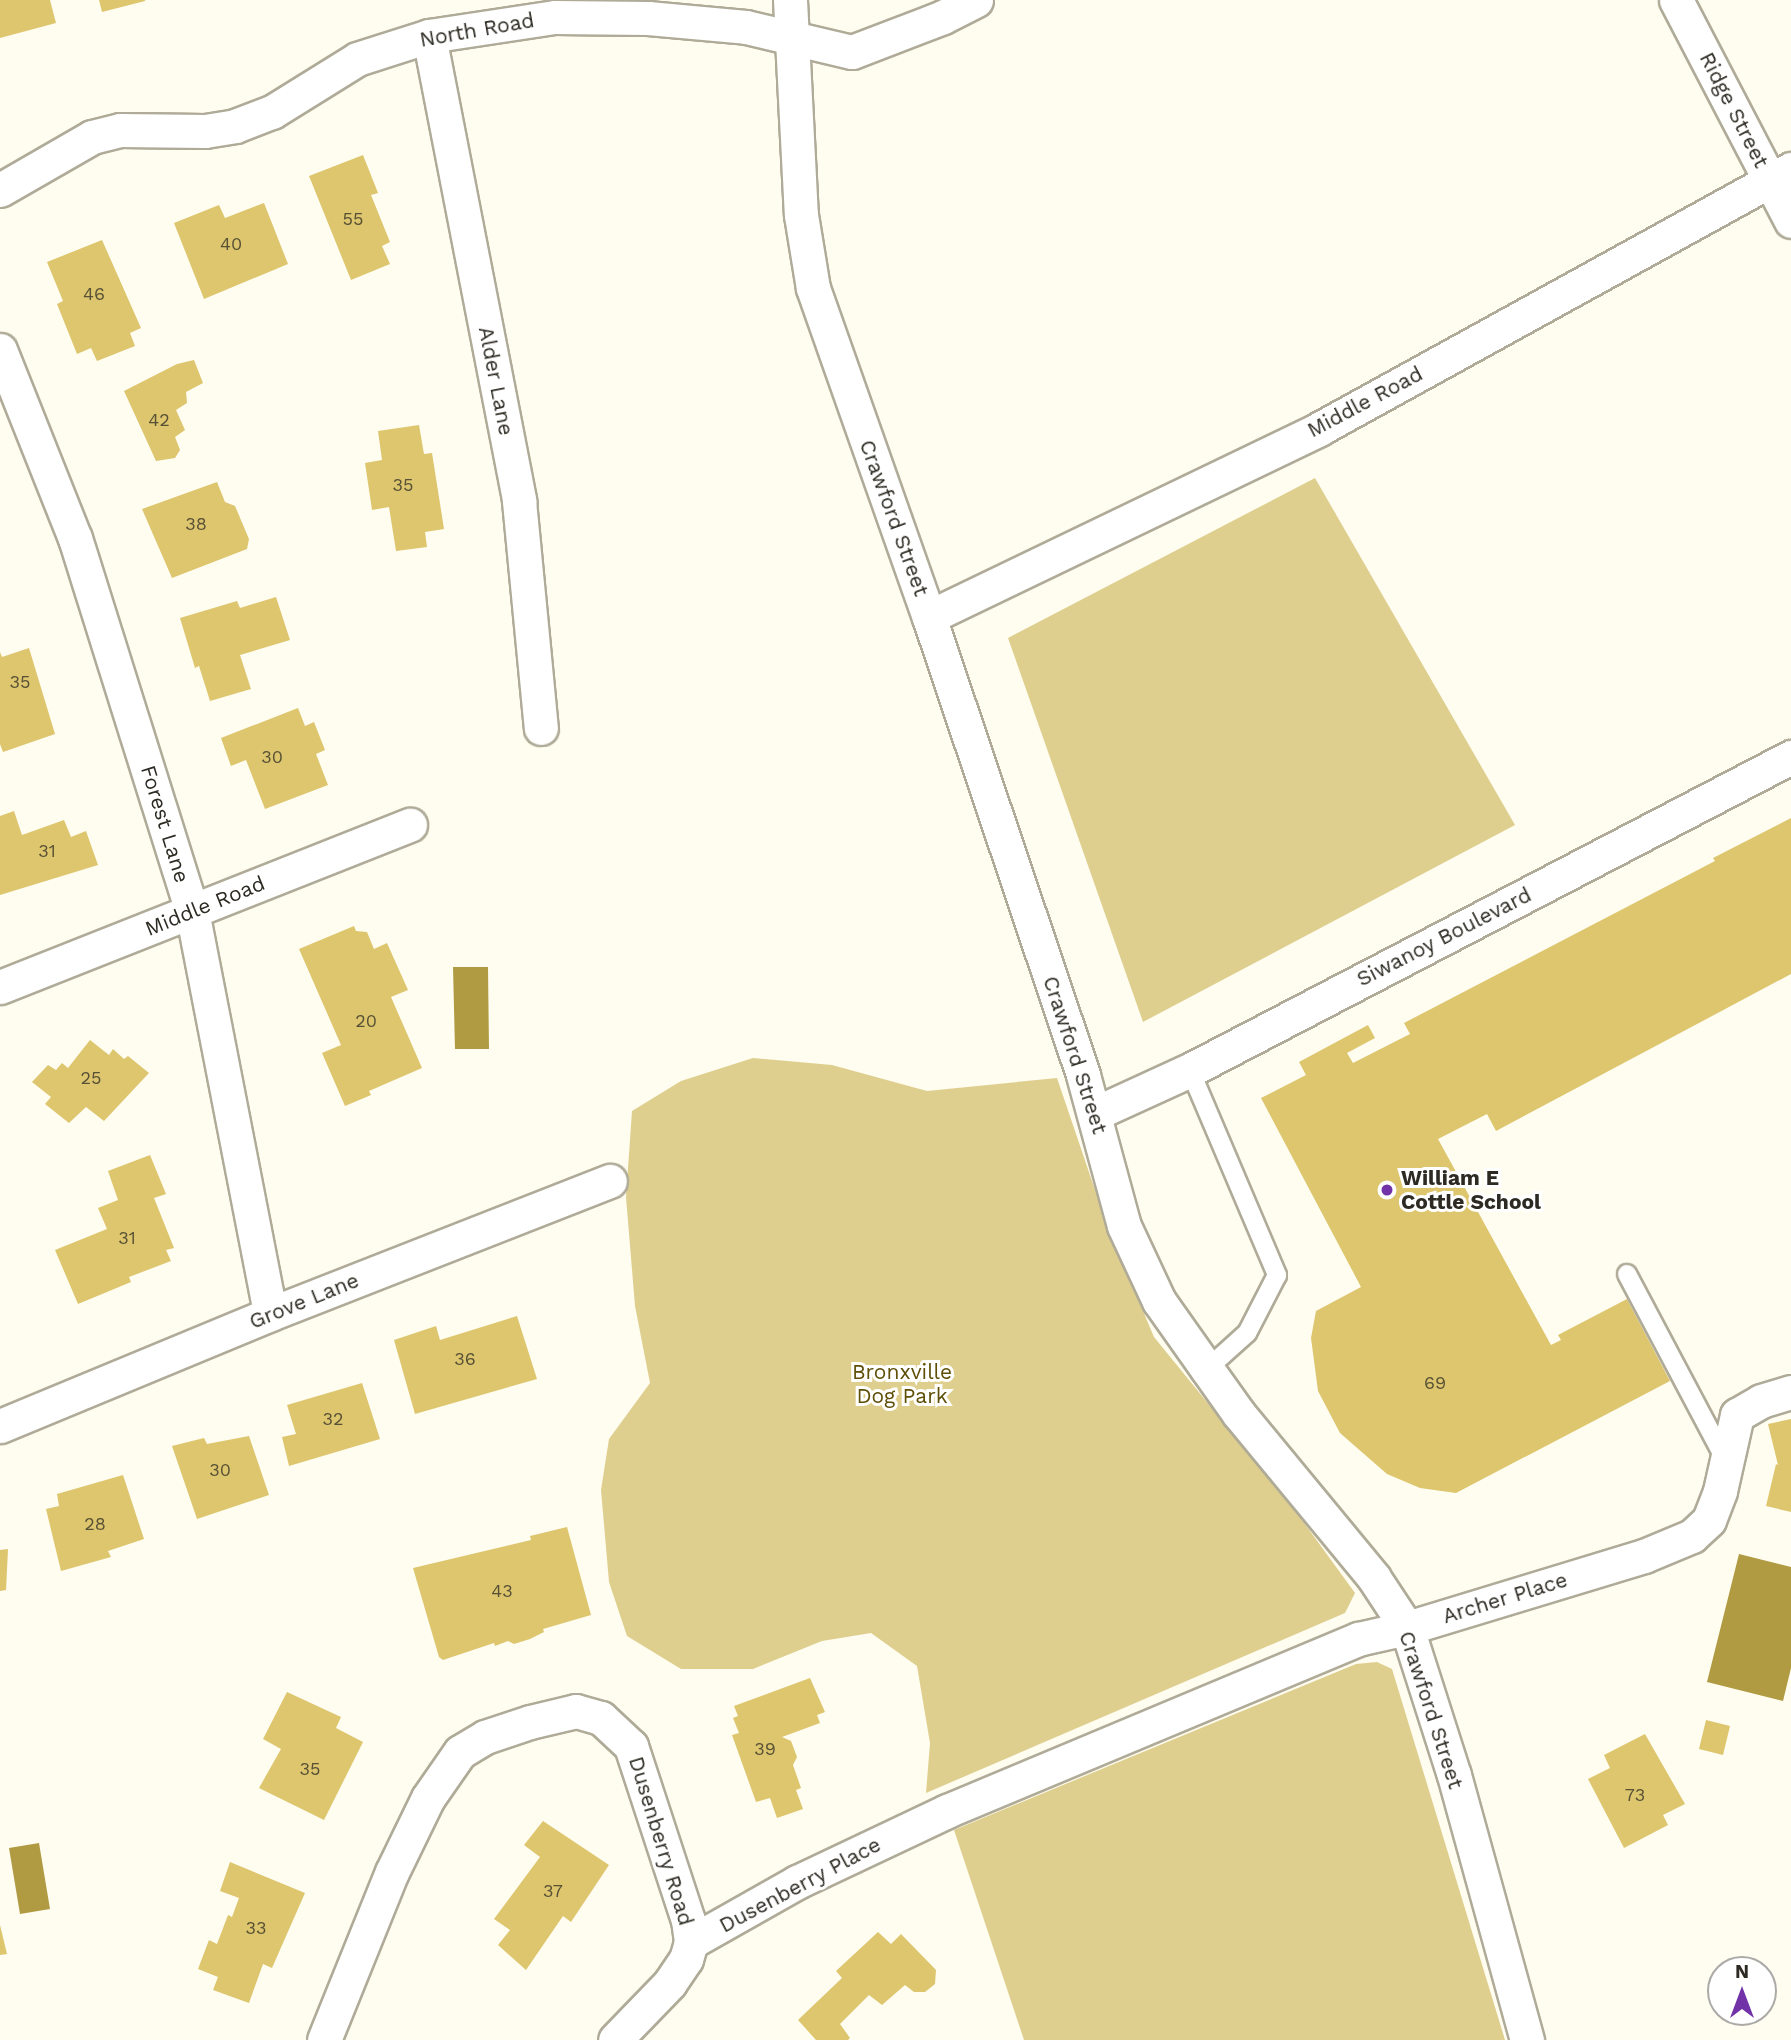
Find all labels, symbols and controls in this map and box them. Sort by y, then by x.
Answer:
street label: North Road [418,8,536,52]
street label: Ridge Street [1694,48,1774,172]
house number: 55 [343,208,363,230]
house number: 40 [220,233,242,255]
house number: 46 [83,283,105,305]
street label: Alder Lane [473,324,519,438]
street label: Middle Road [1303,361,1427,443]
house number: 42 [148,409,170,431]
street label: Crawford Street [854,437,934,599]
house number: 35 [393,474,413,496]
house number: 38 [185,513,207,535]
house number: 35 [10,671,30,693]
house number: 30 [261,746,283,768]
street label: Forest Lane [135,762,195,886]
house number: 31 [38,840,56,862]
street label: Middle Road [141,871,269,941]
street label: Siwanoy Boulevard [1352,882,1536,992]
street label: Crawford Street [1038,973,1112,1137]
house number: 20 [355,1010,377,1032]
house number: 25 [81,1067,101,1089]
place label: William E Cottle School [1401,1165,1541,1215]
marker: William E Cottle School [1379,1182,1395,1198]
house number: 31 [118,1227,136,1249]
street label: Grove Lane [246,1268,362,1334]
house number: 36 [454,1348,476,1370]
park label: Bronxville Dog Park [852,1359,952,1409]
house number: 69 [1424,1372,1446,1394]
house number: 32 [323,1408,343,1430]
house number: 30 [209,1459,231,1481]
house number: 28 [84,1513,106,1535]
street label: Archer Place [1439,1567,1571,1629]
house number: 43 [491,1580,513,1602]
street label: Crawford Street [1394,1628,1468,1792]
house number: 39 [754,1738,776,1760]
street label: Dusenberry Road [623,1753,699,1929]
house number: 35 [300,1758,320,1780]
house number: 73 [1625,1784,1645,1806]
street label: Dusenberry Place [715,1832,885,1938]
house number: 37 [543,1880,563,1902]
house number: 33 [246,1917,266,1939]
north arrow [1707,1956,1777,2026]
text: N [1735,1960,1749,1983]

